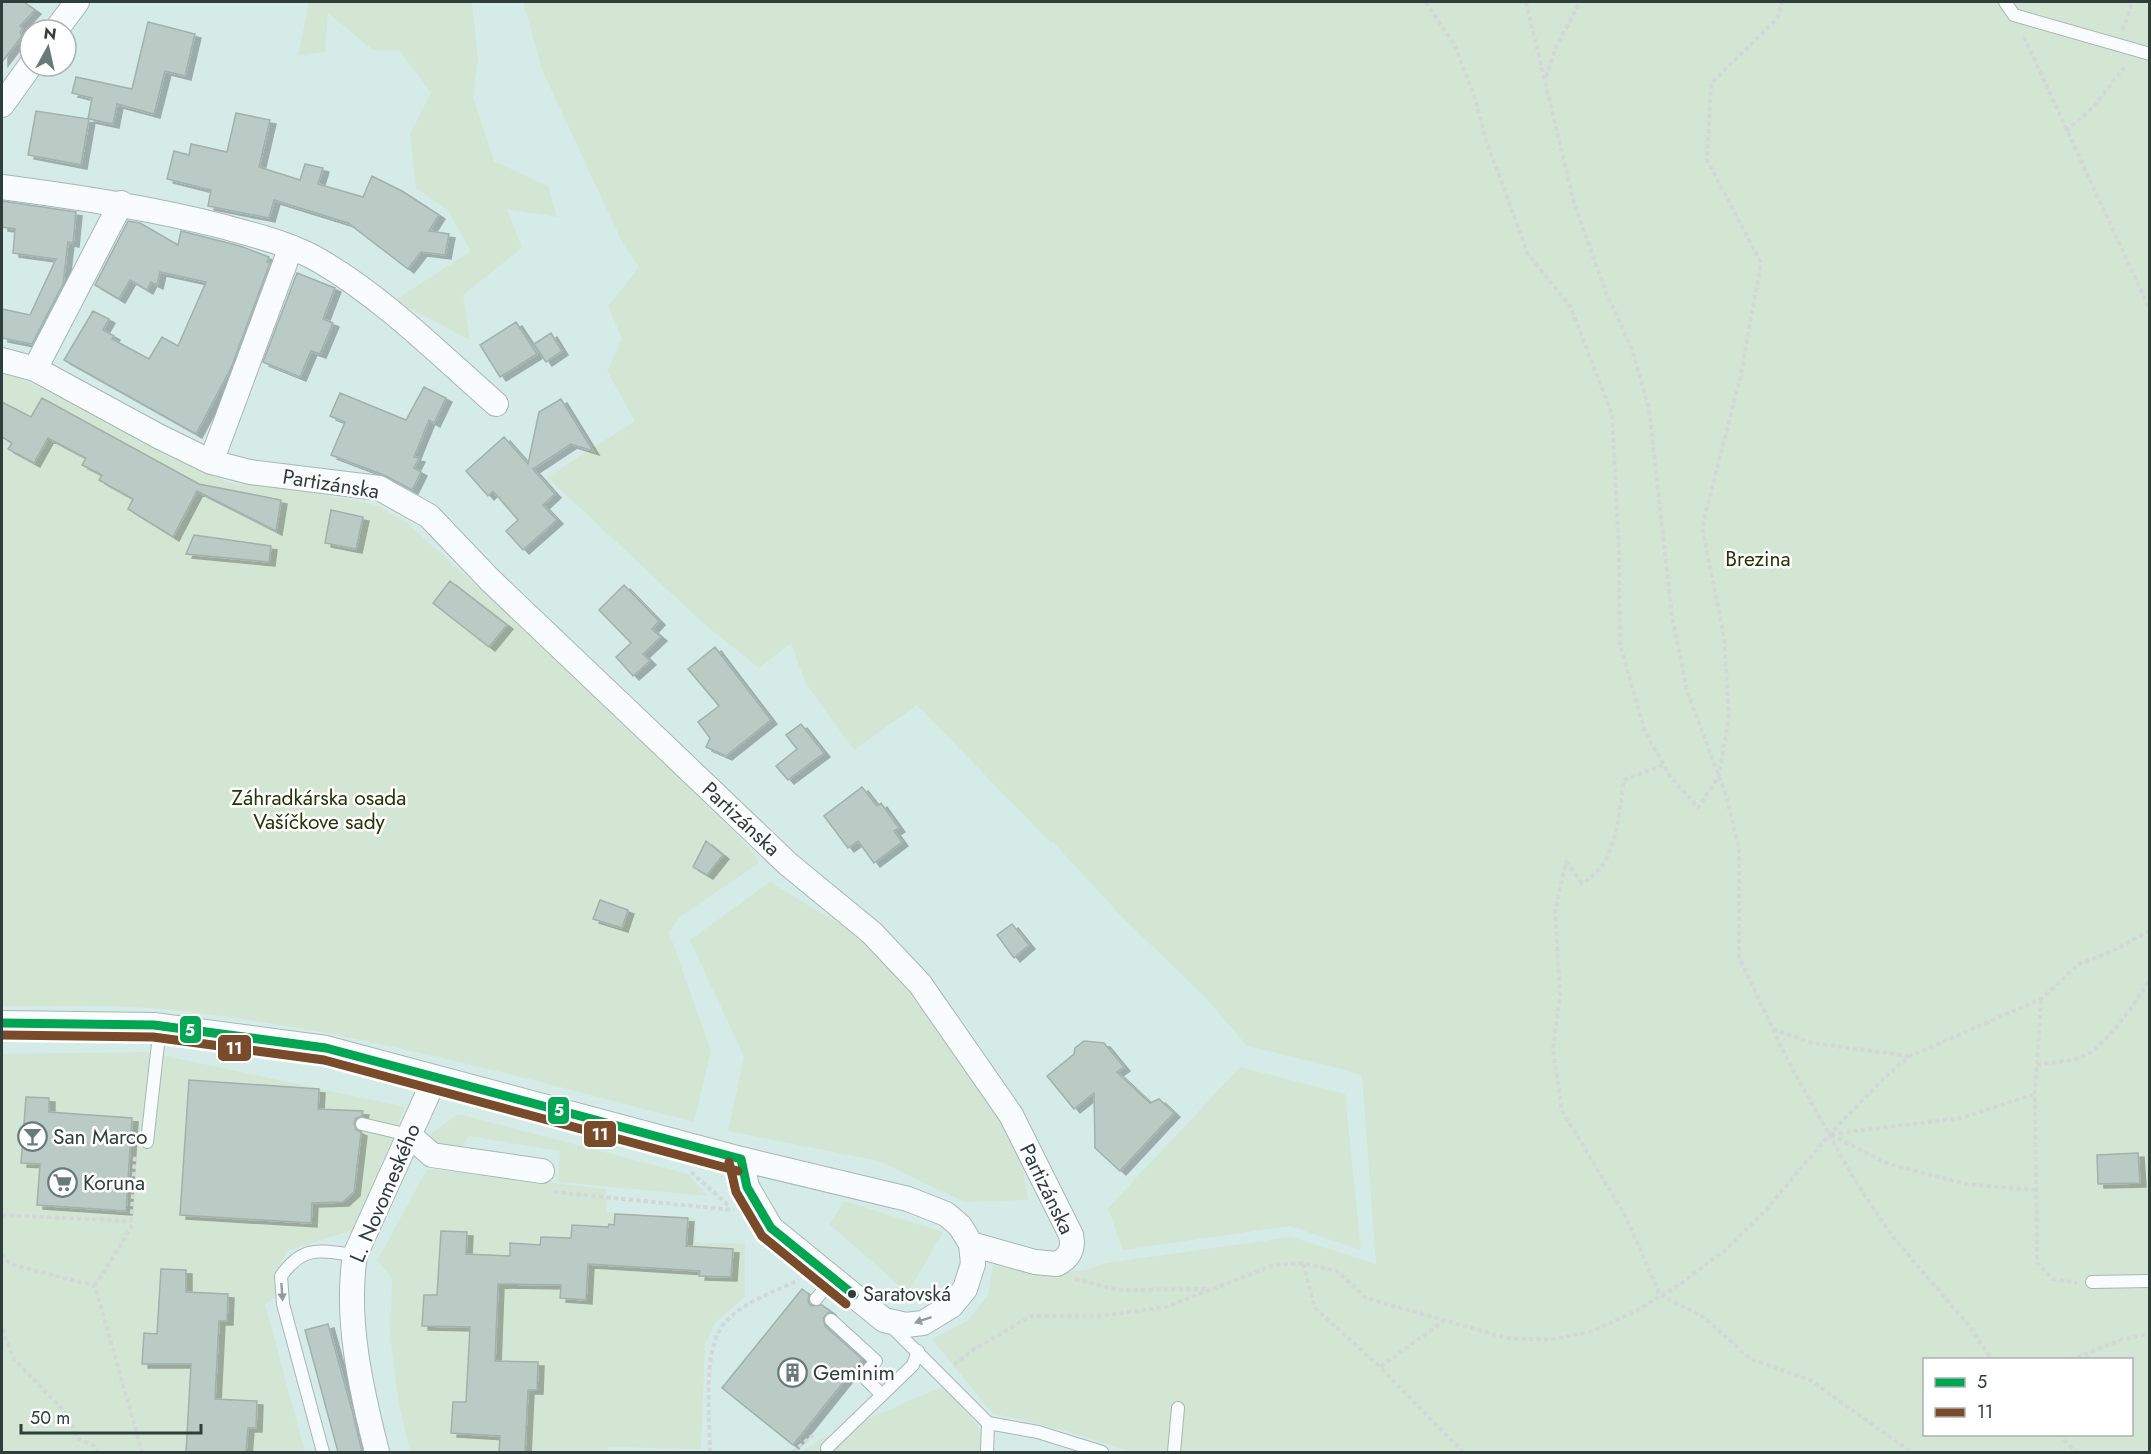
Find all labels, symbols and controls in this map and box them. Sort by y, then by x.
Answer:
north arrow [18,18,78,78]
text: N [42,21,58,46]
street label: Partizánska [281,462,381,506]
park label: Brezina [1725,544,1791,574]
street label: Partizánska [695,775,787,863]
park label: Záhradkárska osada Vašíčkove sady [232,783,406,837]
line badge: 5 [179,1015,202,1044]
text: 5 [185,1019,195,1042]
line badge: 11 [217,1034,252,1062]
text: 11 [226,1037,242,1060]
line badge: 5 [547,1096,570,1125]
text: 5 [554,1099,564,1122]
street label: L. Novomeského [342,1119,428,1267]
line badge: 11 [583,1120,617,1148]
bar icon: San Marco [16,1121,48,1153]
place label: San Marco [53,1122,147,1152]
text: 11 [592,1123,608,1146]
street label: Partizánska [1012,1139,1082,1239]
supermarket icon: Koruna [46,1167,78,1199]
place label: Koruna [83,1168,145,1198]
place label: Saratovská [863,1280,951,1309]
one-way arrow [277,1282,287,1301]
marker: Saratovská [846,1288,858,1300]
one-way arrow [914,1316,932,1326]
building icon: Geminim [776,1357,808,1389]
place label: Geminim [813,1358,895,1388]
legend [1923,1358,2133,1436]
text: 5 [1977,1369,1987,1395]
scale bar [21,1397,201,1435]
text: 11 [1977,1399,1993,1425]
text: 50 m [30,1405,70,1431]

